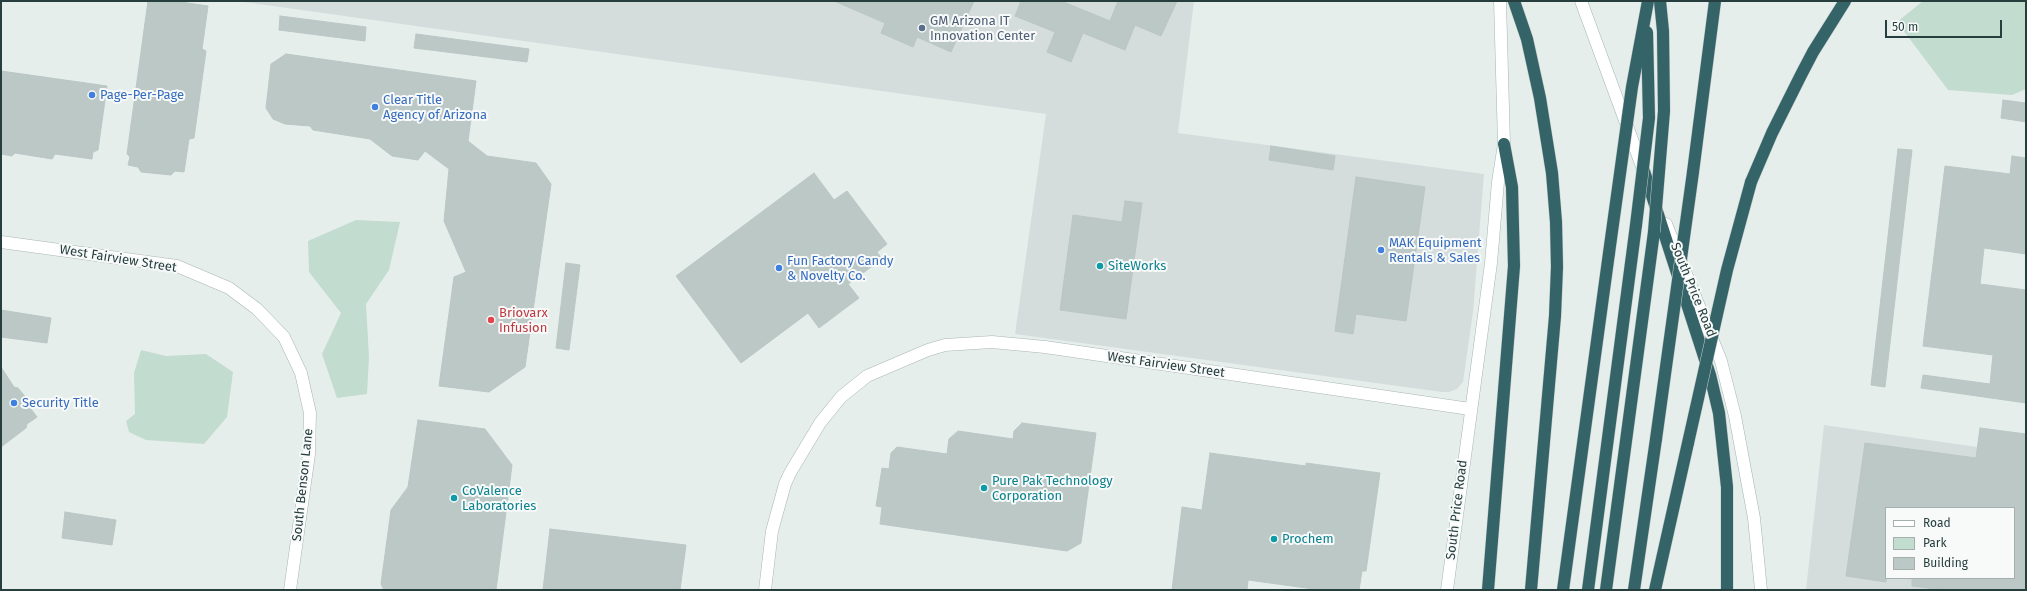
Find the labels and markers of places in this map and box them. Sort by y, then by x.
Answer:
place label: GM Arizona IT Innovation Center [930,13,1035,44]
marker: GM Arizona IT Innovation Center [917,23,927,33]
place label: Page-Per-Page [100,87,184,103]
marker: Page-Per-Page [87,90,97,100]
place label: Clear Title Agency of Arizona [383,92,487,123]
marker: Clear Title Agency of Arizona [370,102,380,112]
place label: MAK Equipment Rentals & Sales [1389,235,1482,266]
marker: MAK Equipment Rentals & Sales [1376,245,1386,255]
place label: Fun Factory Candy & Novelty Co. [787,253,893,284]
place label: SiteWorks [1108,258,1166,274]
marker: SiteWorks [1095,261,1105,271]
marker: Fun Factory Candy & Novelty Co. [774,263,784,273]
place label: Briovarx Infusion [499,305,548,336]
marker: Briovarx Infusion [486,315,496,325]
place label: Security Title [22,395,99,411]
marker: Security Title [9,398,19,408]
place label: Pure Pak Technology Corporation [992,473,1113,504]
place label: CoValence Laboratories [462,483,536,514]
marker: Pure Pak Technology Corporation [979,483,989,493]
marker: CoValence Laboratories [449,493,459,503]
place label: Prochem [1282,531,1334,547]
marker: Prochem [1269,534,1279,544]

